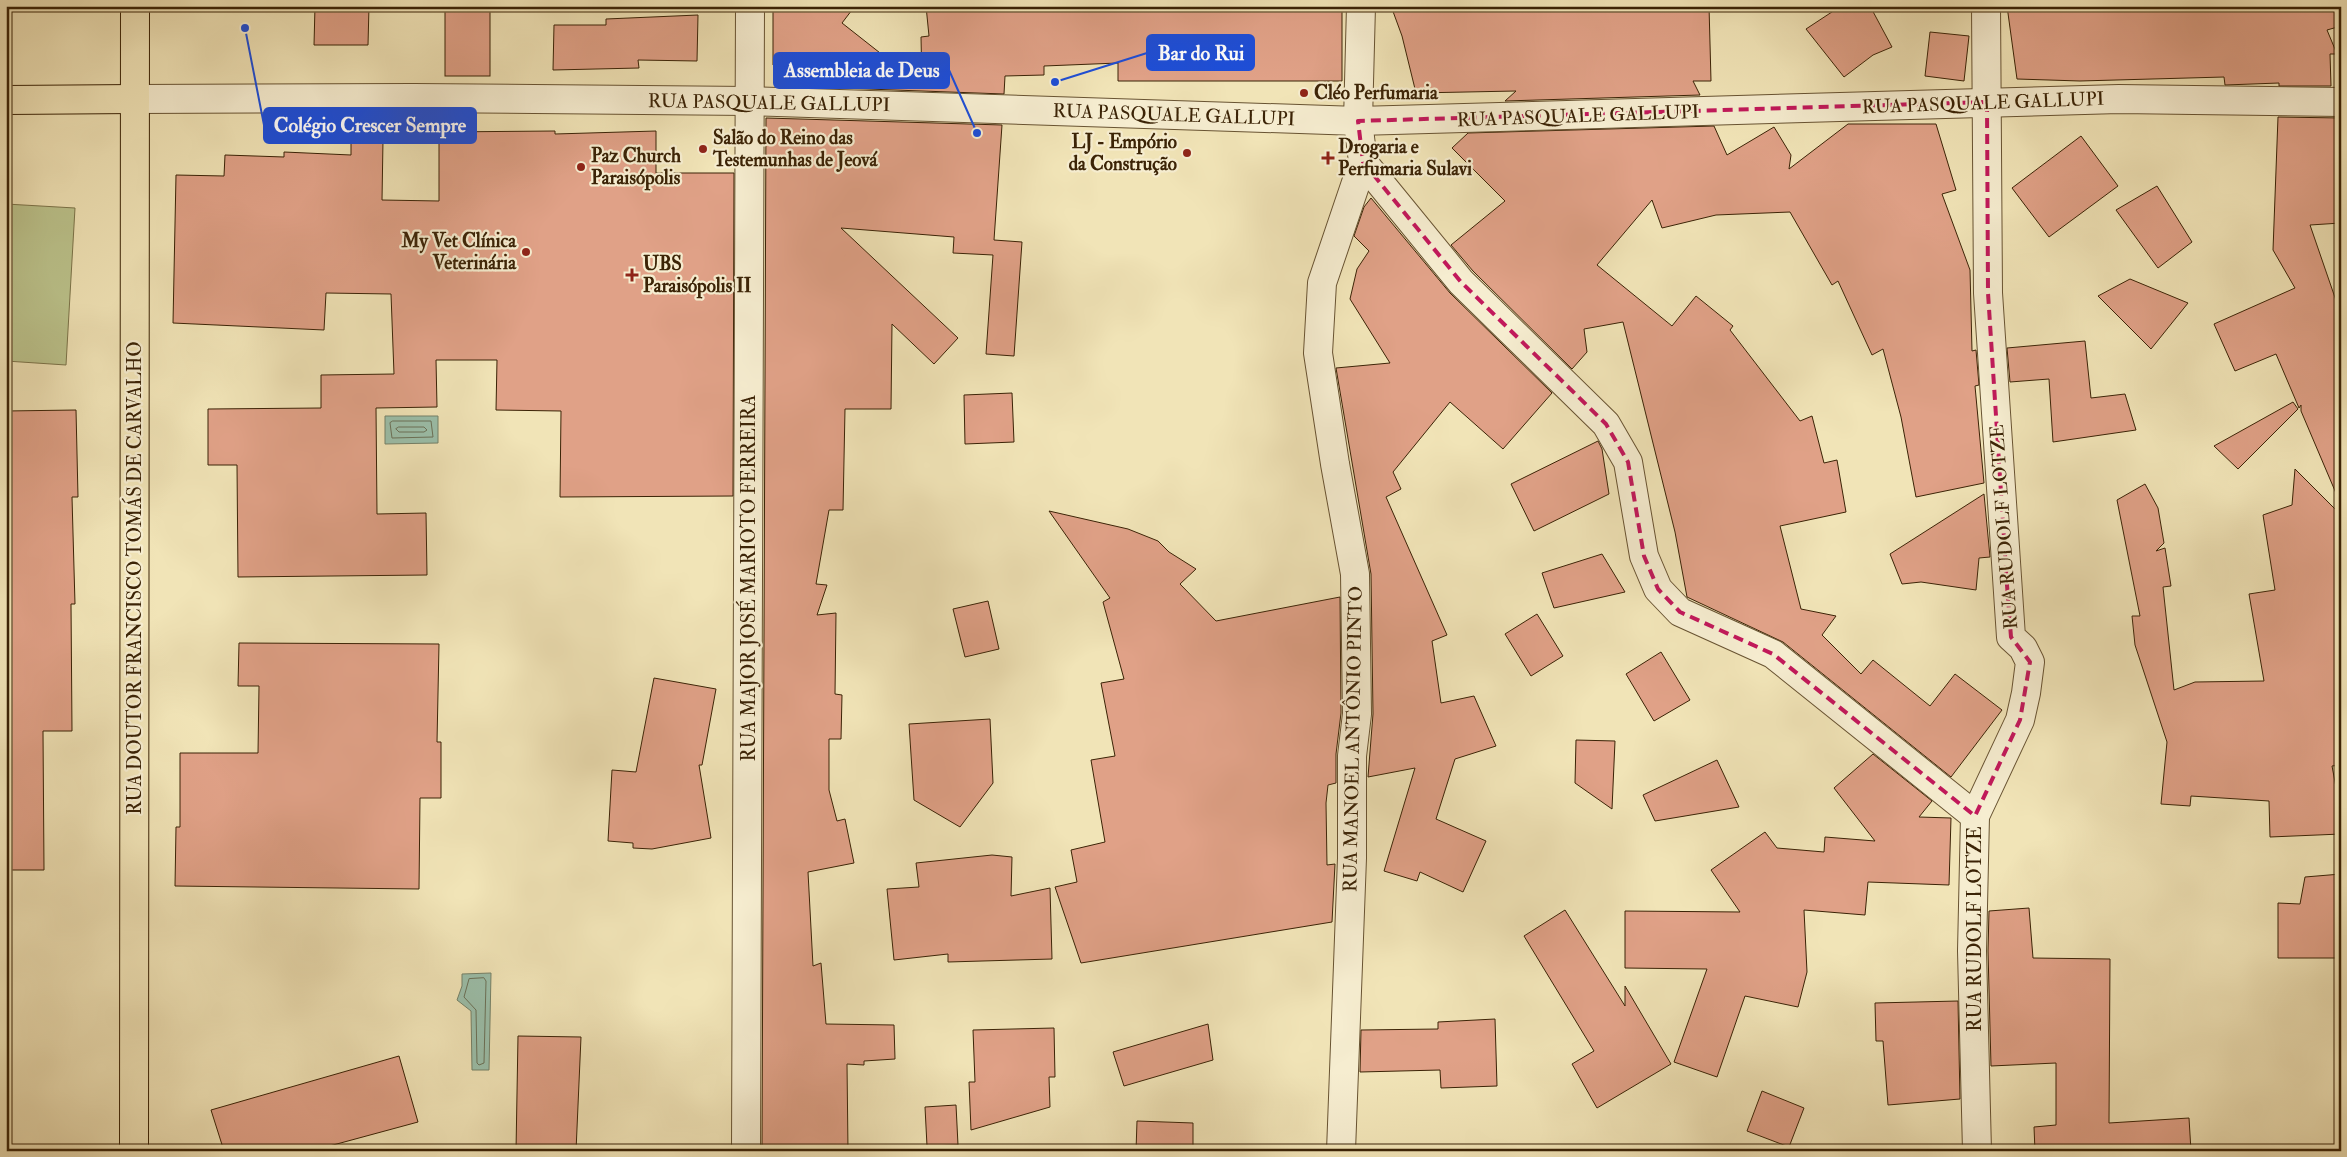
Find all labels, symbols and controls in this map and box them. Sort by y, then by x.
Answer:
callout: Bar do Rui [1147,35,1254,70]
text: Bar do Rui [1158,41,1245,66]
callout: Assembleia de Deus [774,53,949,88]
text: Assembleia de Deus [783,58,940,83]
place label: Cléo Perfumaria [1314,81,1439,105]
marker: Cléo Perfumaria [1298,87,1310,99]
street label: RUA PASQUALE GALLUPI [1861,87,2105,119]
street label: RUA PASQUALE GALLUPI [648,89,890,117]
street label: RUA PASQUALE GALLUPI [1052,99,1296,131]
street label: RUA PASQUALE GALLUPI [1456,100,1700,132]
callout: Colégio Crescer Sempre [264,108,476,143]
text: Colégio Crescer Sempre [274,113,467,139]
place label: Salão do Reino das Testemunhas de Jeová [712,126,878,172]
place label: LJ - Empório da Construção [1069,130,1177,176]
place label: Drogaria e Perfumaria Sulavi [1338,135,1472,181]
marker: Salão do Reino das Testemunhas de Jeová [697,143,709,155]
place label: Paz Church Paraisópolis [591,144,681,191]
marker: LJ - Empório da Construção [1181,147,1193,159]
marker: Drogaria e Perfumaria Sulavi [1322,152,1334,164]
marker: Paz Church Paraisópolis [575,161,587,173]
place label: My Vet Clínica Veterinária [401,229,517,275]
marker: My Vet Clínica Veterinária [520,246,532,258]
place label: UBS Paraisópolis II [643,252,752,299]
marker: UBS Paraisópolis II [625,268,639,282]
street label: RUA DOUTOR FRANCISCO TOMÁS DE CARVALHO [121,341,147,815]
street label: RUA MAJOR JOSÉ MARIOTO FERREIRA [735,395,761,761]
street label: RUA RUDOLF LOTZE [1985,423,2023,630]
street label: RUA MANOEL ANTÔNIO PINTO [1336,586,1368,892]
street label: RUA RUDOLF LOTZE [1963,826,1987,1032]

